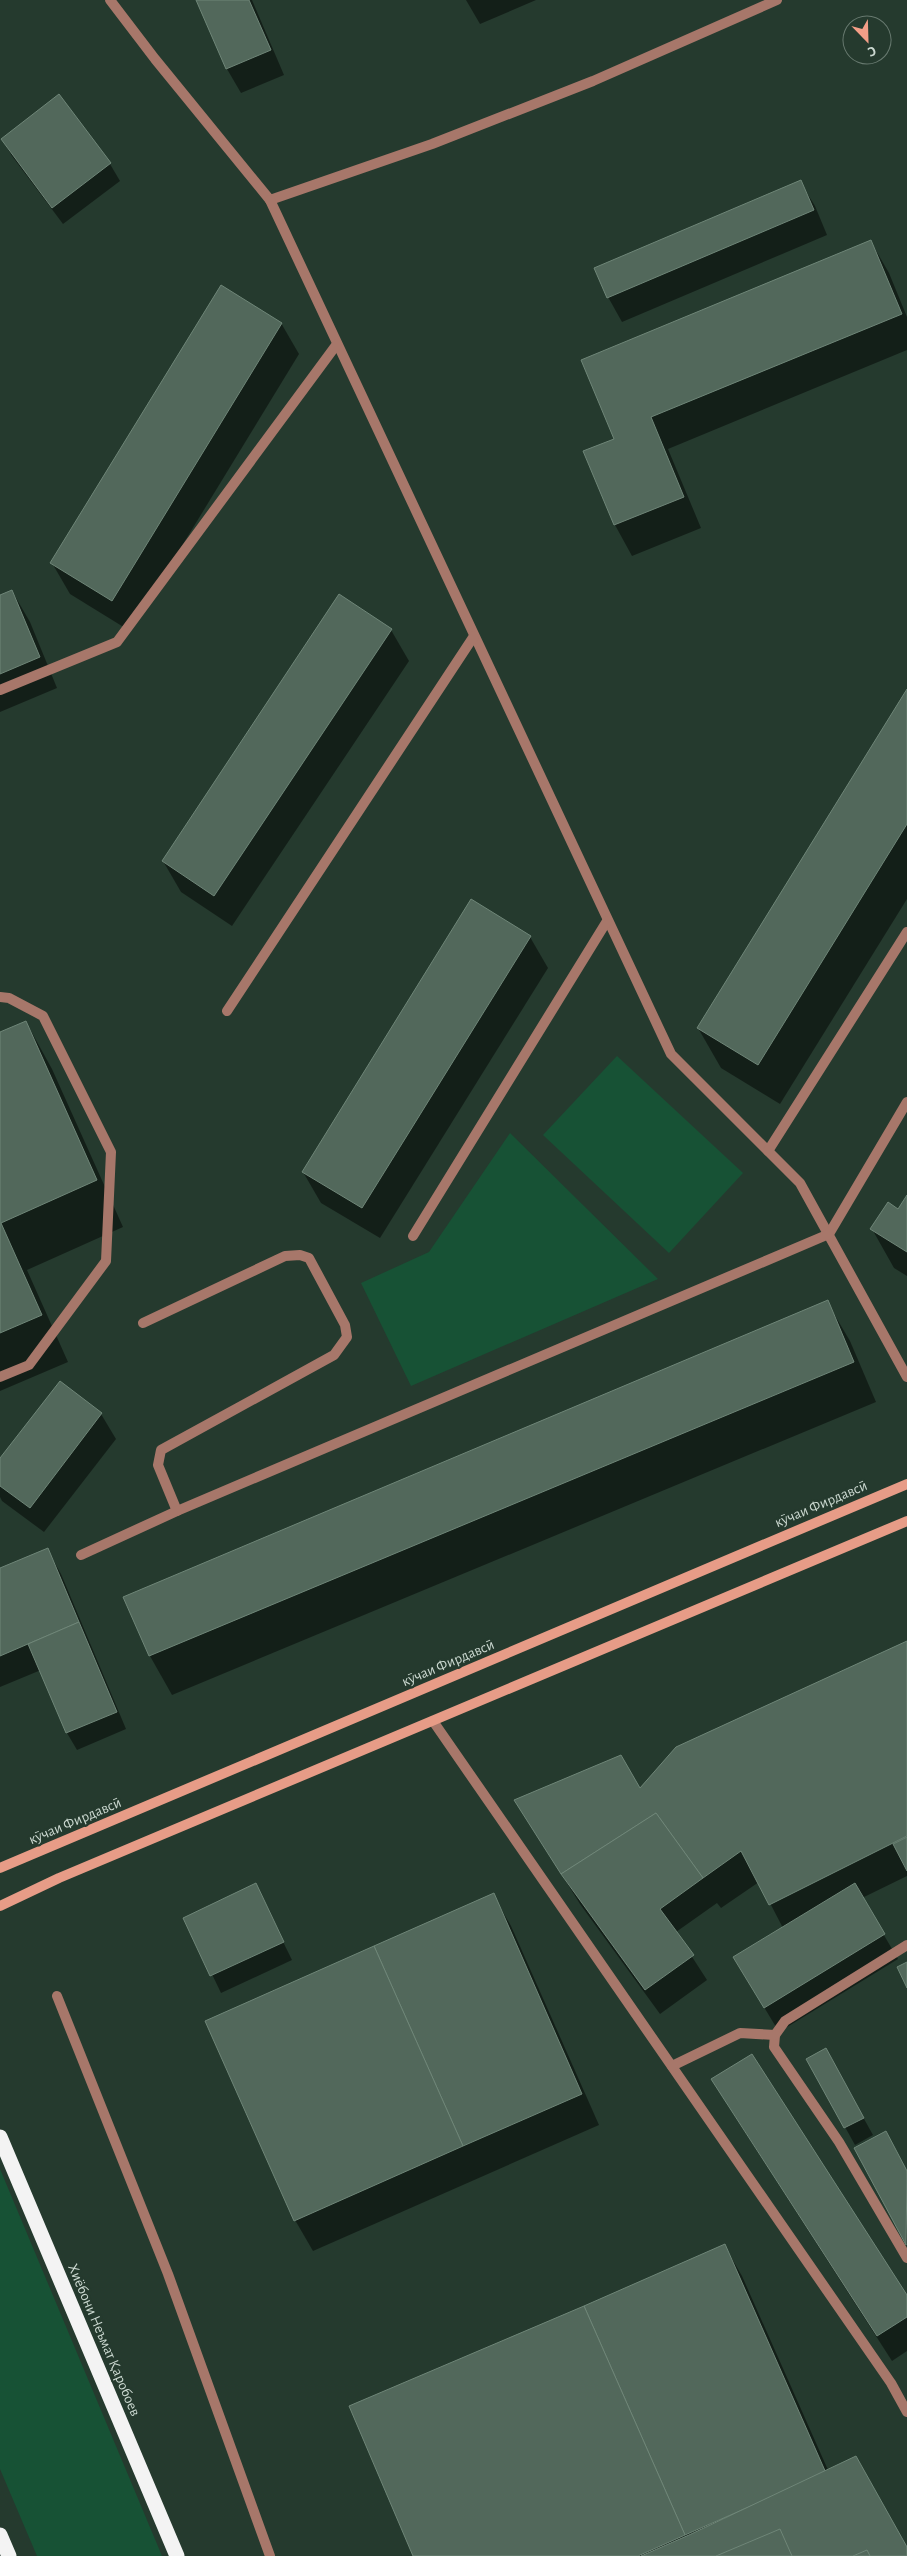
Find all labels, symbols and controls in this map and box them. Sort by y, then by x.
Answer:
north arrow [842,15,892,65]
text: С [865,43,878,59]
street label: кӯчаи Фирдавсӣ [772,1478,870,1530]
street label: кӯчаи Фирдавсӣ [399,1637,497,1689]
street label: кӯчаи Фирдавсӣ [26,1795,124,1847]
street label: Хиёбони Неъмат Қаробоев [65,2262,143,2418]

